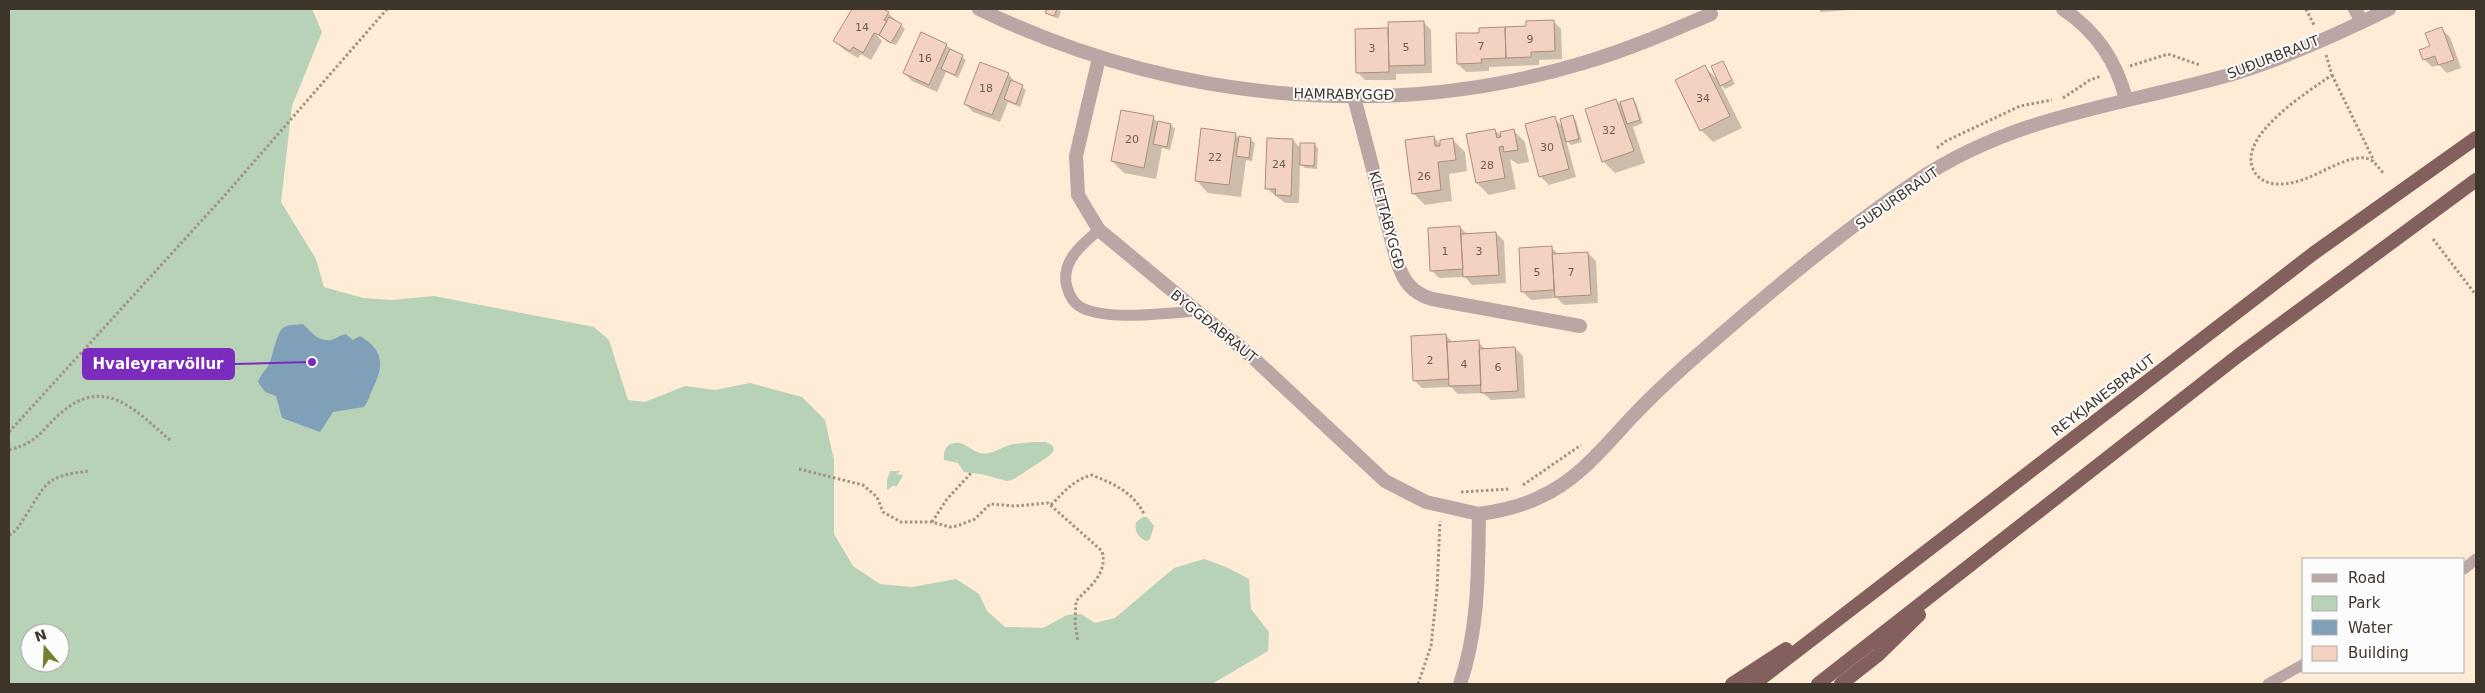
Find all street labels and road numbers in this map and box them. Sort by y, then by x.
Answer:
street label: SUÐURBRAUT [2225,32,2322,82]
street label: HAMRABYGGÐ [1293,85,1395,103]
street label: SUÐURBRAUT [1853,163,1942,232]
street label: KLETTABYGGÐ [1366,169,1408,271]
street label: BYGGÐABRAUT [1168,286,1261,366]
street label: REYKJANESBRAUT [2048,351,2158,439]

